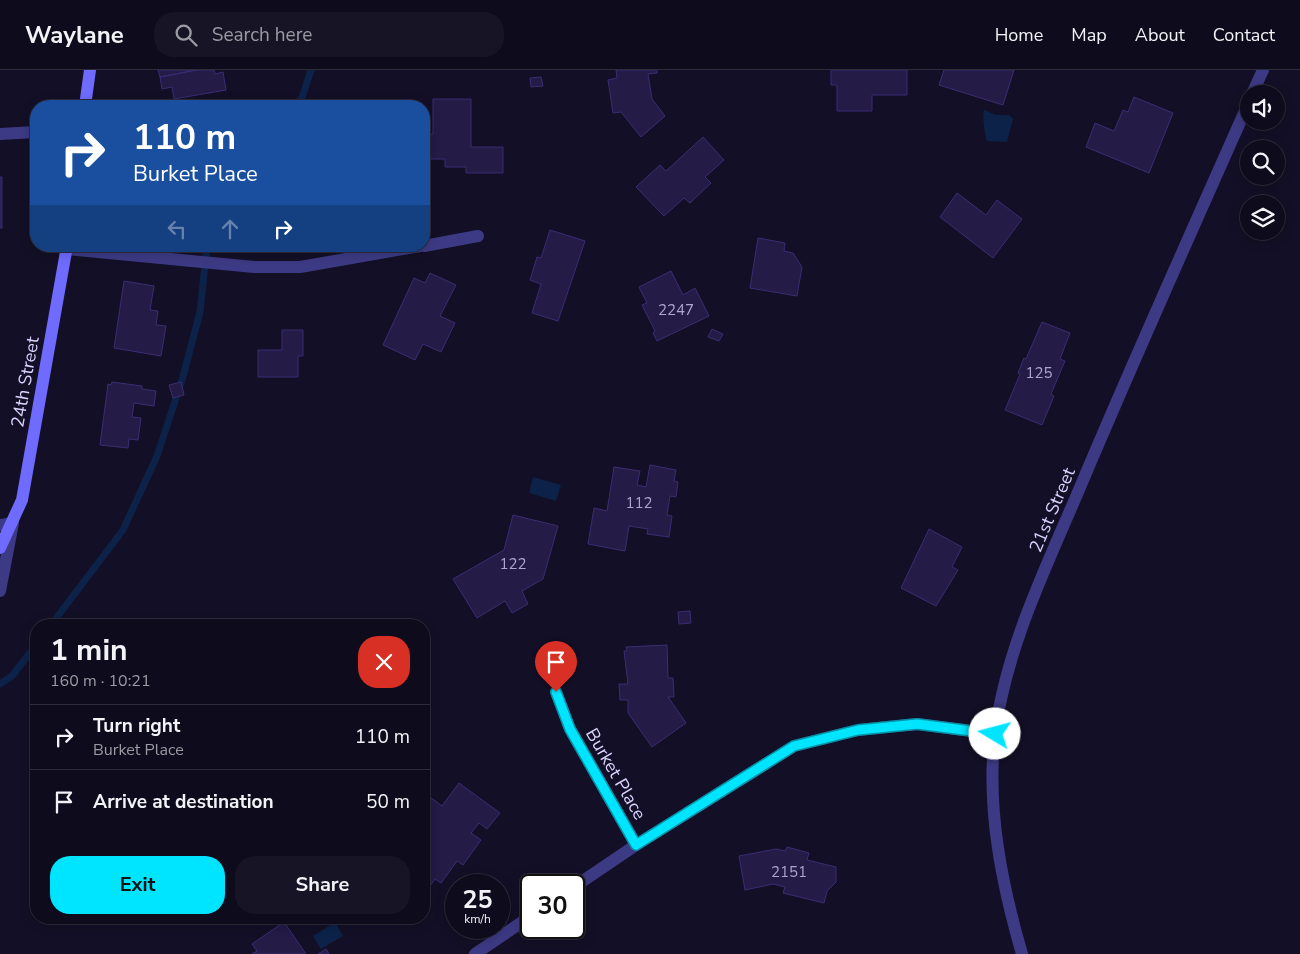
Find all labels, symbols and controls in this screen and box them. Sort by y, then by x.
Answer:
search box [154,12,504,57]
text: Waylane [25,19,124,51]
icon: search [172,21,200,49]
text: Search here [212,22,312,48]
text: Home [995,23,1043,47]
text: Map [1071,23,1107,47]
text: About [1135,23,1185,47]
text: Contact [1213,23,1275,47]
map controls [1240,85,1285,240]
button: sound [1240,85,1285,130]
text: 110 m [133,114,236,161]
icon: right [50,120,115,185]
button: search [1240,140,1285,185]
text: Burket Place [133,159,258,189]
button: layers [1240,195,1285,240]
icon: left [163,215,191,243]
icon: ahead [216,215,244,243]
icon: right [269,215,297,243]
house number: 2247 [658,300,694,320]
street label: 24th Street [5,334,45,429]
house number: 125 [1025,363,1053,383]
street label: 21st Street [1023,463,1081,556]
house number: 112 [625,493,653,513]
house number: 122 [499,554,527,574]
text: 1 min [50,630,128,671]
button: close [358,636,410,688]
pin [535,641,577,692]
icon: arrive [542,648,570,676]
text: 160 m · 10:21 [50,670,151,692]
position arrow [968,707,1020,759]
text: Turn right [93,713,180,739]
icon: right [50,723,78,751]
text: 110 m [355,724,410,750]
street label: Burket Place [580,724,652,824]
text: Burket Place [93,739,184,761]
icon: arrive [50,788,78,816]
text: Arrive at destination [93,789,274,815]
text: 50 m [366,789,410,815]
button: Exit [50,856,225,914]
button: Share [235,856,410,914]
house number: 2151 [771,862,807,882]
speed limit sign: 30 [520,874,585,939]
text: 25 [462,883,493,917]
text: km/h [464,911,491,927]

